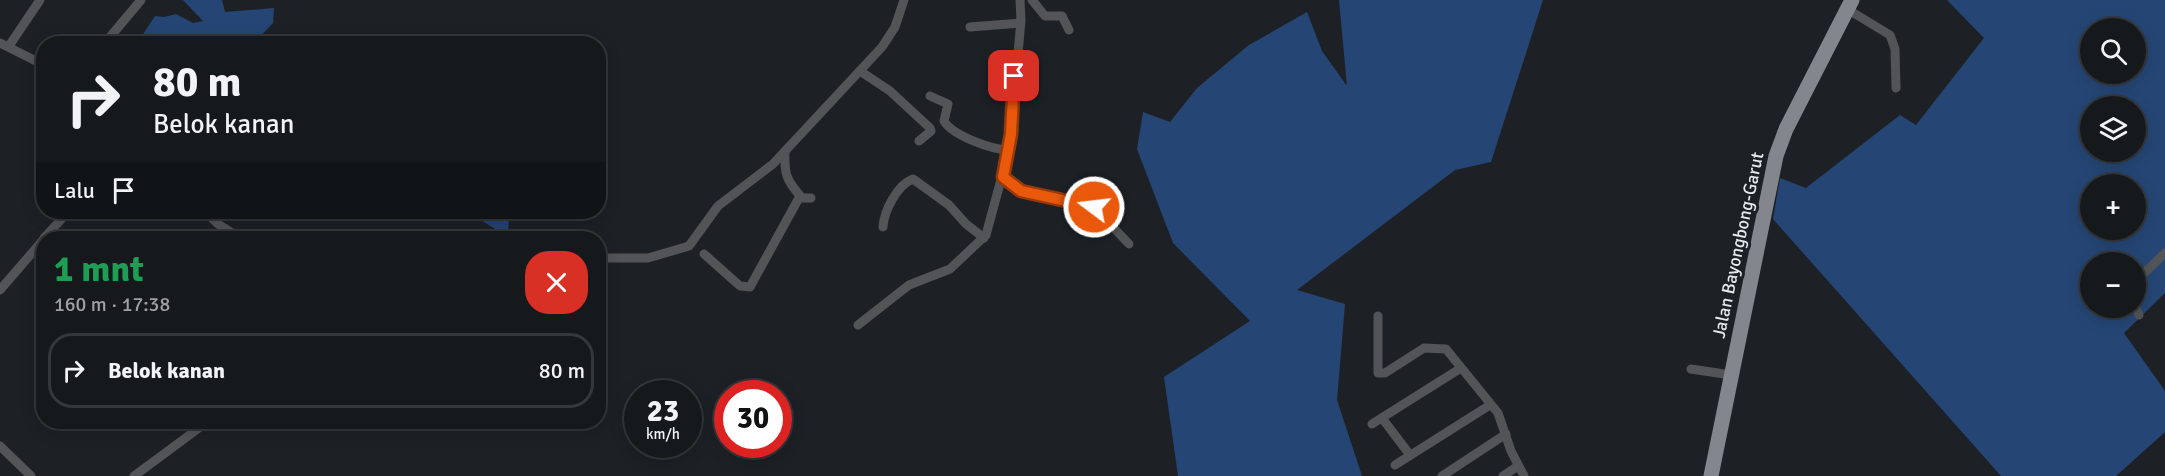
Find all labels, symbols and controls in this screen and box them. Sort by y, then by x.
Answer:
map controls [2080,18,2146,318]
button: search [2080,18,2146,84]
pin [988,50,1039,101]
text: 80 m [153,57,242,108]
icon: arrive [997,59,1030,92]
icon: right [54,60,132,138]
button: layers [2080,96,2146,162]
text: Belok kanan [153,108,294,141]
street label: Jalan Bayongbong-Garut [1708,150,1768,340]
icon: arrive [107,174,140,207]
button: + [2080,174,2146,240]
position arrow [1062,175,1126,239]
text: Lalu [54,177,95,204]
text: 1 mnt [54,247,144,292]
button: close [525,251,588,314]
button: − [2080,252,2146,318]
text: 160 m · 17:38 [54,292,170,317]
icon: right [57,354,90,387]
text: Belok kanan [108,357,225,384]
text: 80 m [539,357,585,384]
speed limit sign: 30 [714,380,792,458]
text: 23 [647,393,679,430]
text: km/h [646,425,680,443]

